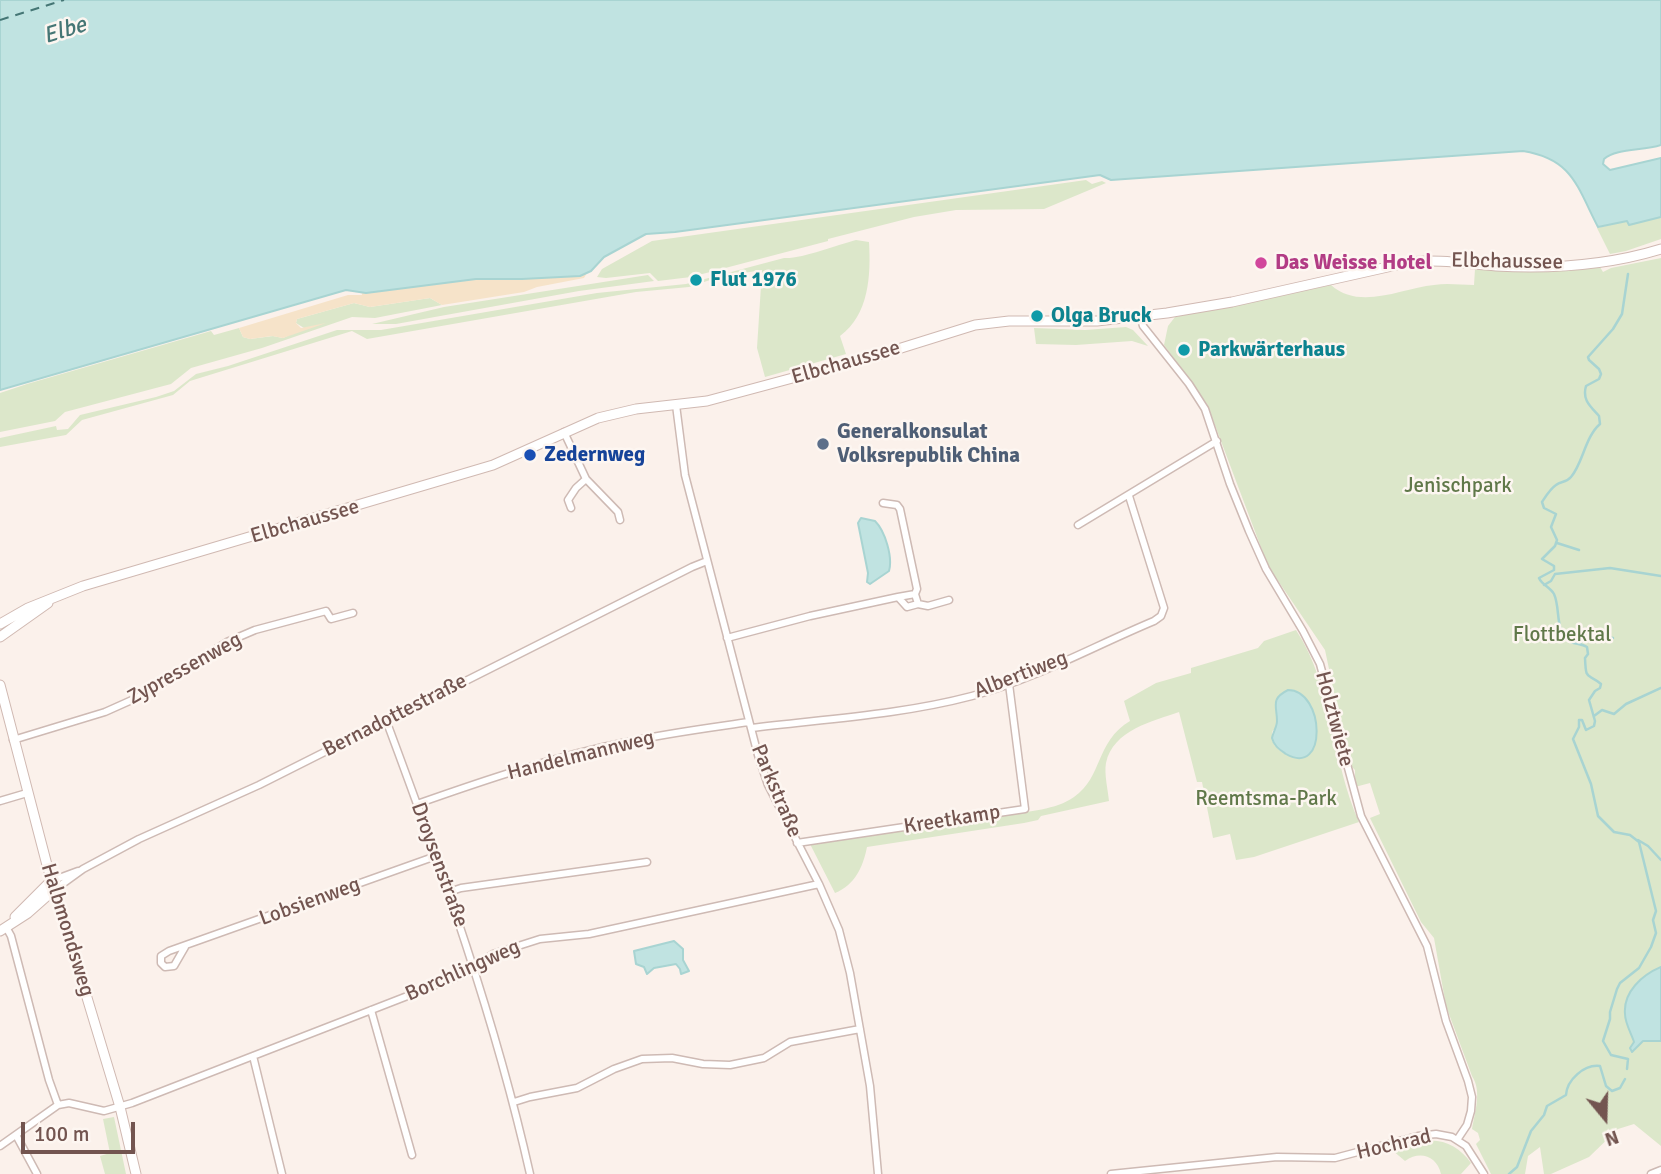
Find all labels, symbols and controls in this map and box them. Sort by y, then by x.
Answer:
water label: Elbe [40,11,90,51]
street label: Elbchaussee [1451,248,1563,276]
place label: Das Weisse Hotel [1275,250,1432,276]
marker: Das Weisse Hotel [1253,255,1269,271]
place label: Flut 1976 [710,267,797,293]
marker: Flut 1976 [688,272,704,288]
place label: Olga Bruck [1051,303,1152,329]
marker: Olga Bruck [1029,308,1045,324]
street label: Elbchaussee [789,335,903,391]
place label: Parkwärterhaus [1198,337,1345,363]
marker: Parkwärterhaus [1176,342,1192,358]
place label: Generalkonsulat Volksrepublik China [837,419,1020,469]
marker: Generalkonsulat Volksrepublik China [815,436,831,452]
place label: Zedernweg [544,442,645,468]
marker: Zedernweg [522,447,538,463]
park label: Jenischpark [1404,473,1512,499]
street label: Elbchaussee [248,494,362,550]
park label: Flottbektal [1513,622,1611,648]
street label: Zypressenweg [124,627,246,711]
street label: Albertiweg [971,646,1071,704]
street label: Holztwiete [1309,668,1359,770]
street label: Bernadottestraße [319,669,471,763]
street label: Handelmannweg [505,726,657,786]
street label: Parkstraße [745,741,807,841]
park label: Reemtsma-Park [1195,786,1337,812]
street label: Droysenstraße [405,799,473,931]
street label: Kreetkamp [902,800,1002,840]
street label: Halbmondsweg [35,860,99,1000]
street label: Lobsienweg [256,872,364,932]
street label: Borchlingweg [402,934,524,1008]
north arrow [1570,1083,1640,1153]
scale bar [24,1108,138,1152]
text: 100 m [34,1121,89,1147]
street label: Hochrad [1354,1124,1434,1166]
text: N [1602,1124,1622,1151]

